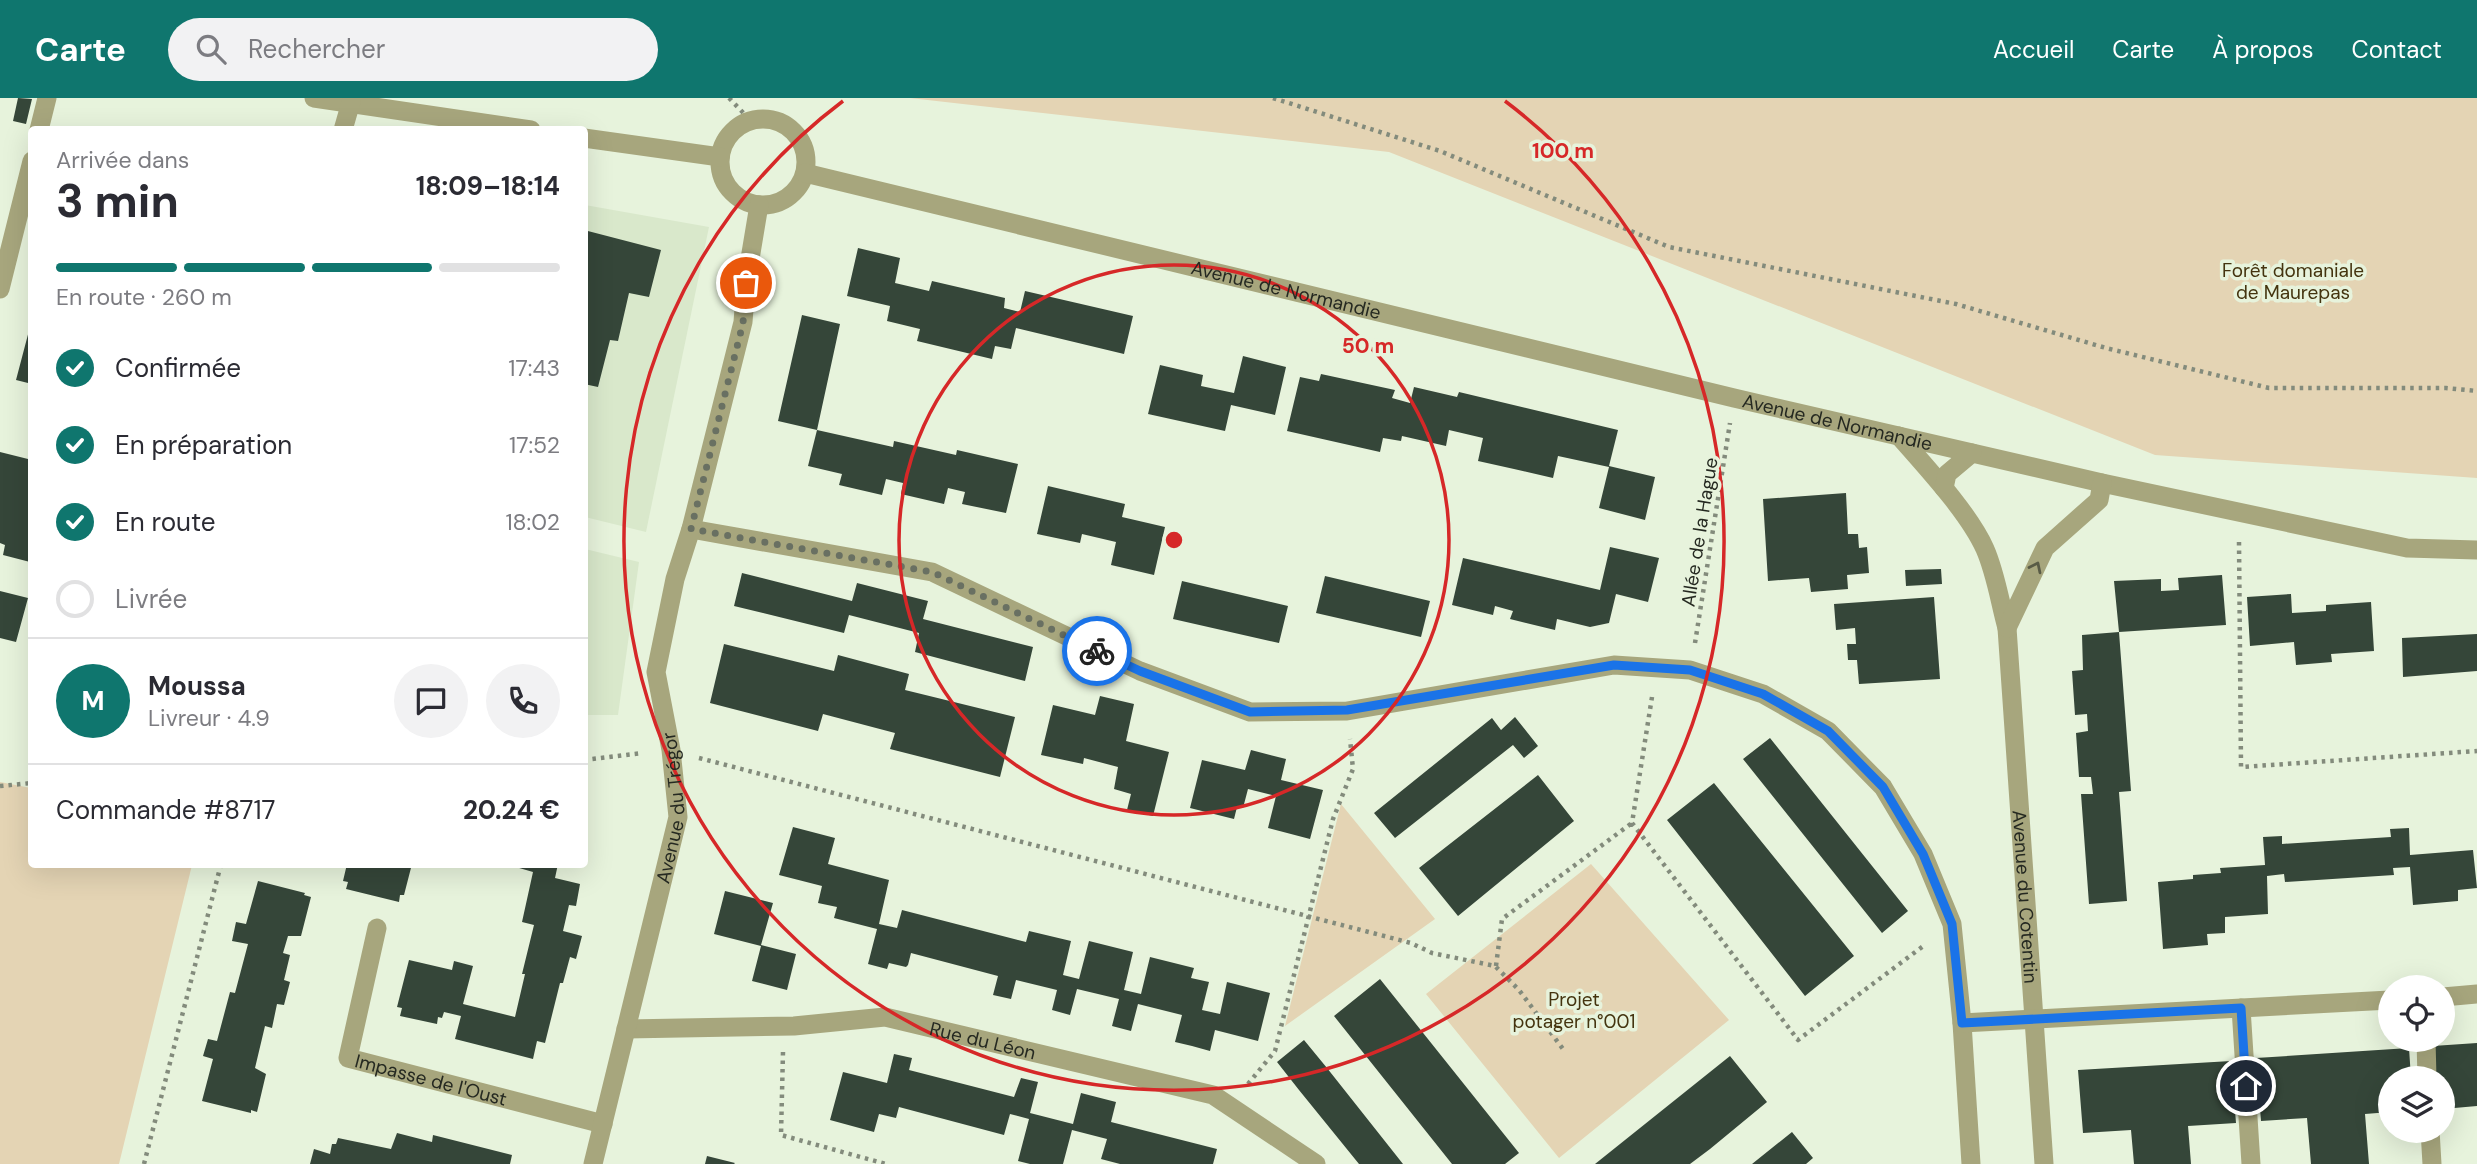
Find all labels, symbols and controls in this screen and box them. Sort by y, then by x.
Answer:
search box [168,18,658,81]
text: Carte [35,28,126,71]
icon: search [192,30,230,68]
text: Rechercher [248,32,385,66]
text: Accueil [1993,34,2074,65]
text: Carte [2112,34,2174,65]
text: À propos [2212,34,2314,65]
text: Contact [2352,34,2442,65]
text: 100 m [1532,137,1594,165]
text: Arrivée dans [56,145,189,175]
text: 18:09–18:14 [416,169,560,203]
text: 3 min [56,171,179,231]
pin [716,253,776,313]
street label: Avenue de Normandie [1189,255,1383,325]
park label: Forêt domaniale de Maurepas [2222,258,2364,305]
icon: bag [727,264,765,302]
text: En route · 260 m [56,282,232,312]
text: 50 m [1342,332,1394,360]
icon: check [56,349,94,387]
text: Confirmée [115,351,241,385]
text: 17:43 [508,353,560,383]
street label: Avenue de Normandie [1740,388,1935,456]
icon: check [56,426,94,464]
text: En préparation [115,428,292,462]
text: 17:52 [509,430,560,460]
street label: Allée de la Hague [1675,456,1724,608]
icon: check [56,503,94,541]
text: En route [115,505,216,539]
text: 18:02 [505,507,560,537]
centre of rings [1162,528,1186,552]
one-way arrow [2028,562,2042,574]
text: Livrée [115,582,187,616]
courier [1062,616,1132,686]
icon: bike [1078,632,1116,670]
button: chat [394,664,468,738]
button: phone [486,664,560,738]
text: Moussa [148,669,246,703]
text: M [81,684,105,718]
text: Livreur · 4.9 [148,703,270,733]
street label: Avenue du Trégor [650,730,691,886]
text: Commande #8717 [56,793,275,827]
text: 20.24 € [463,793,560,827]
street label: Avenue du Cotentin [2007,809,2044,984]
map controls [2378,975,2455,1143]
button: locate [2378,975,2455,1052]
park label: Projet potager n°001 [1512,987,1636,1034]
street label: Rue du Léon [927,1016,1038,1065]
street label: Impasse de l'Oust [352,1048,510,1112]
pin [2216,1056,2276,1116]
button: layers [2378,1066,2455,1143]
icon: home [2227,1067,2265,1105]

